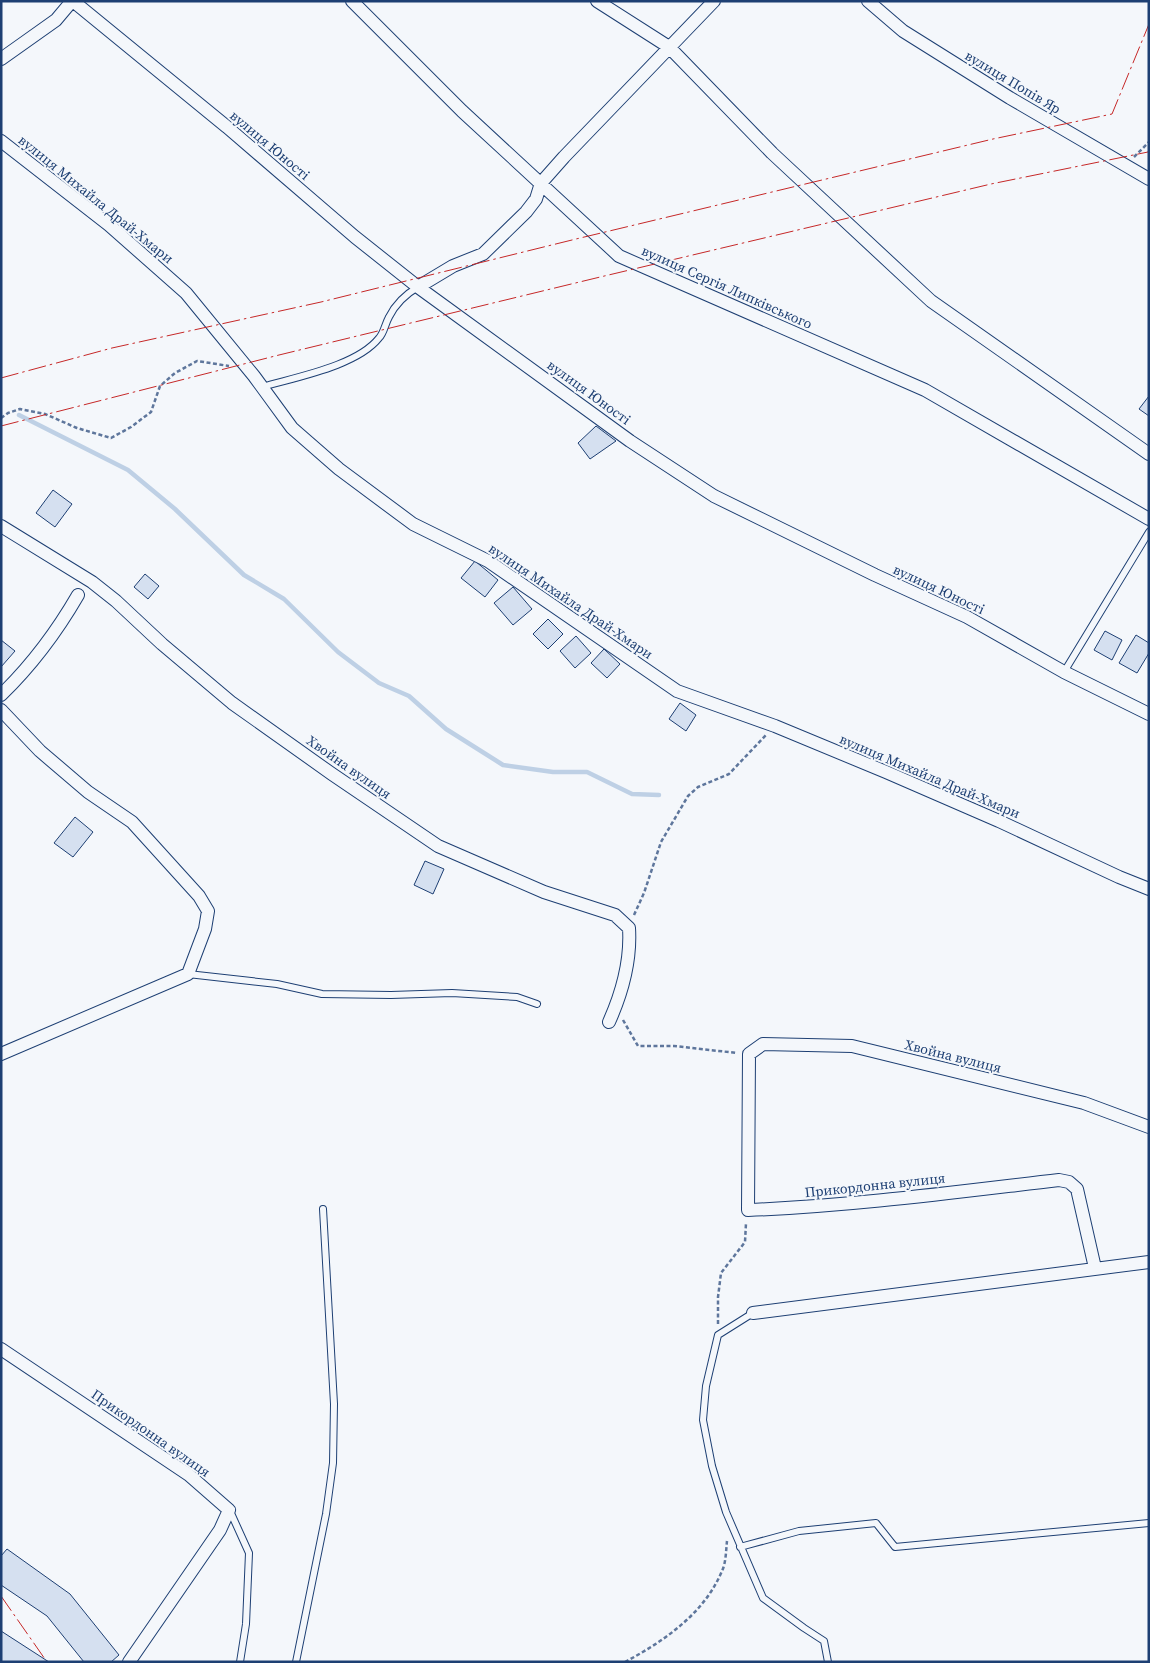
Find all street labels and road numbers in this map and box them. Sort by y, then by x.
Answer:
street label: вулиця Попів Яр [961,45,1065,119]
street label: вулиця Юності [226,106,314,184]
street label: вулиця Михайла Драй-Хмари [14,130,178,268]
street label: вулиця Сергія Липківського [638,240,816,334]
street label: вулиця Юності [543,355,635,429]
street label: вулиця Михайла Драй-Хмари [485,538,657,664]
street label: вулиця Юності [890,559,988,619]
street label: вулиця Михайла Драй-Хмари [837,729,1023,823]
street label: Хвойна вулиця [303,730,395,804]
street label: Хвойна вулиця [902,1034,1004,1078]
street label: Прикордонна вулиця [804,1168,946,1202]
street label: Прикордонна вулиця [87,1384,215,1482]

